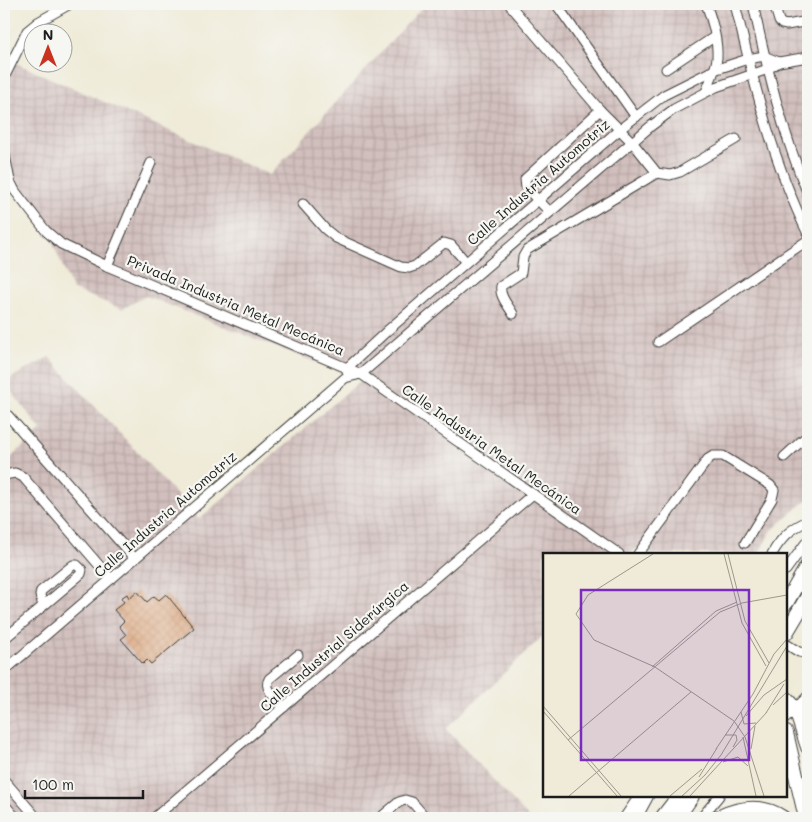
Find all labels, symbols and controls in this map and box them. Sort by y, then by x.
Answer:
north arrow [22,22,72,72]
text: N [43,25,53,44]
street label: Calle Industria Automotriz [463,115,614,249]
street label: Privada Industria Metal Mecánica [124,250,348,360]
street label: Calle Industria Metal Mecánica [398,379,586,519]
street label: Calle Industria Automotriz [90,447,241,581]
inset map [543,553,787,797]
street label: Calle Industrial Siderúrgica [256,576,412,716]
scale bar [25,767,142,799]
text: 100 m [32,774,74,794]

